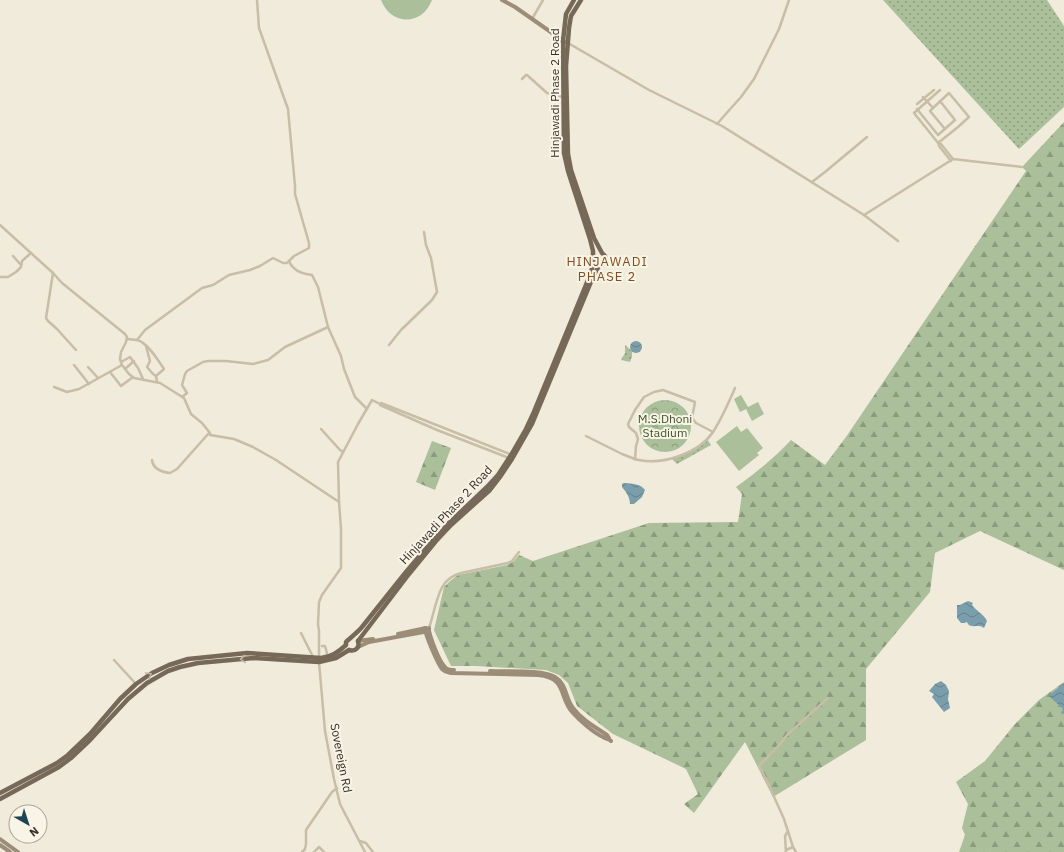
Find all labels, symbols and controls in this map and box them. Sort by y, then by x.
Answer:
street label: Hinjawadi Phase 2 Road [547,28,562,158]
district label: HINJAWADI PHASE 2 [566,253,648,285]
park label: M.S.Dhoni Stadium [638,411,692,440]
street label: Hinjawadi Phase 2 Road [396,462,495,567]
one-way arrow [240,655,246,663]
one-way arrow [145,672,152,679]
street label: Sovereign Rd [327,722,356,794]
north arrow [8,804,48,844]
text: N [27,824,42,840]

